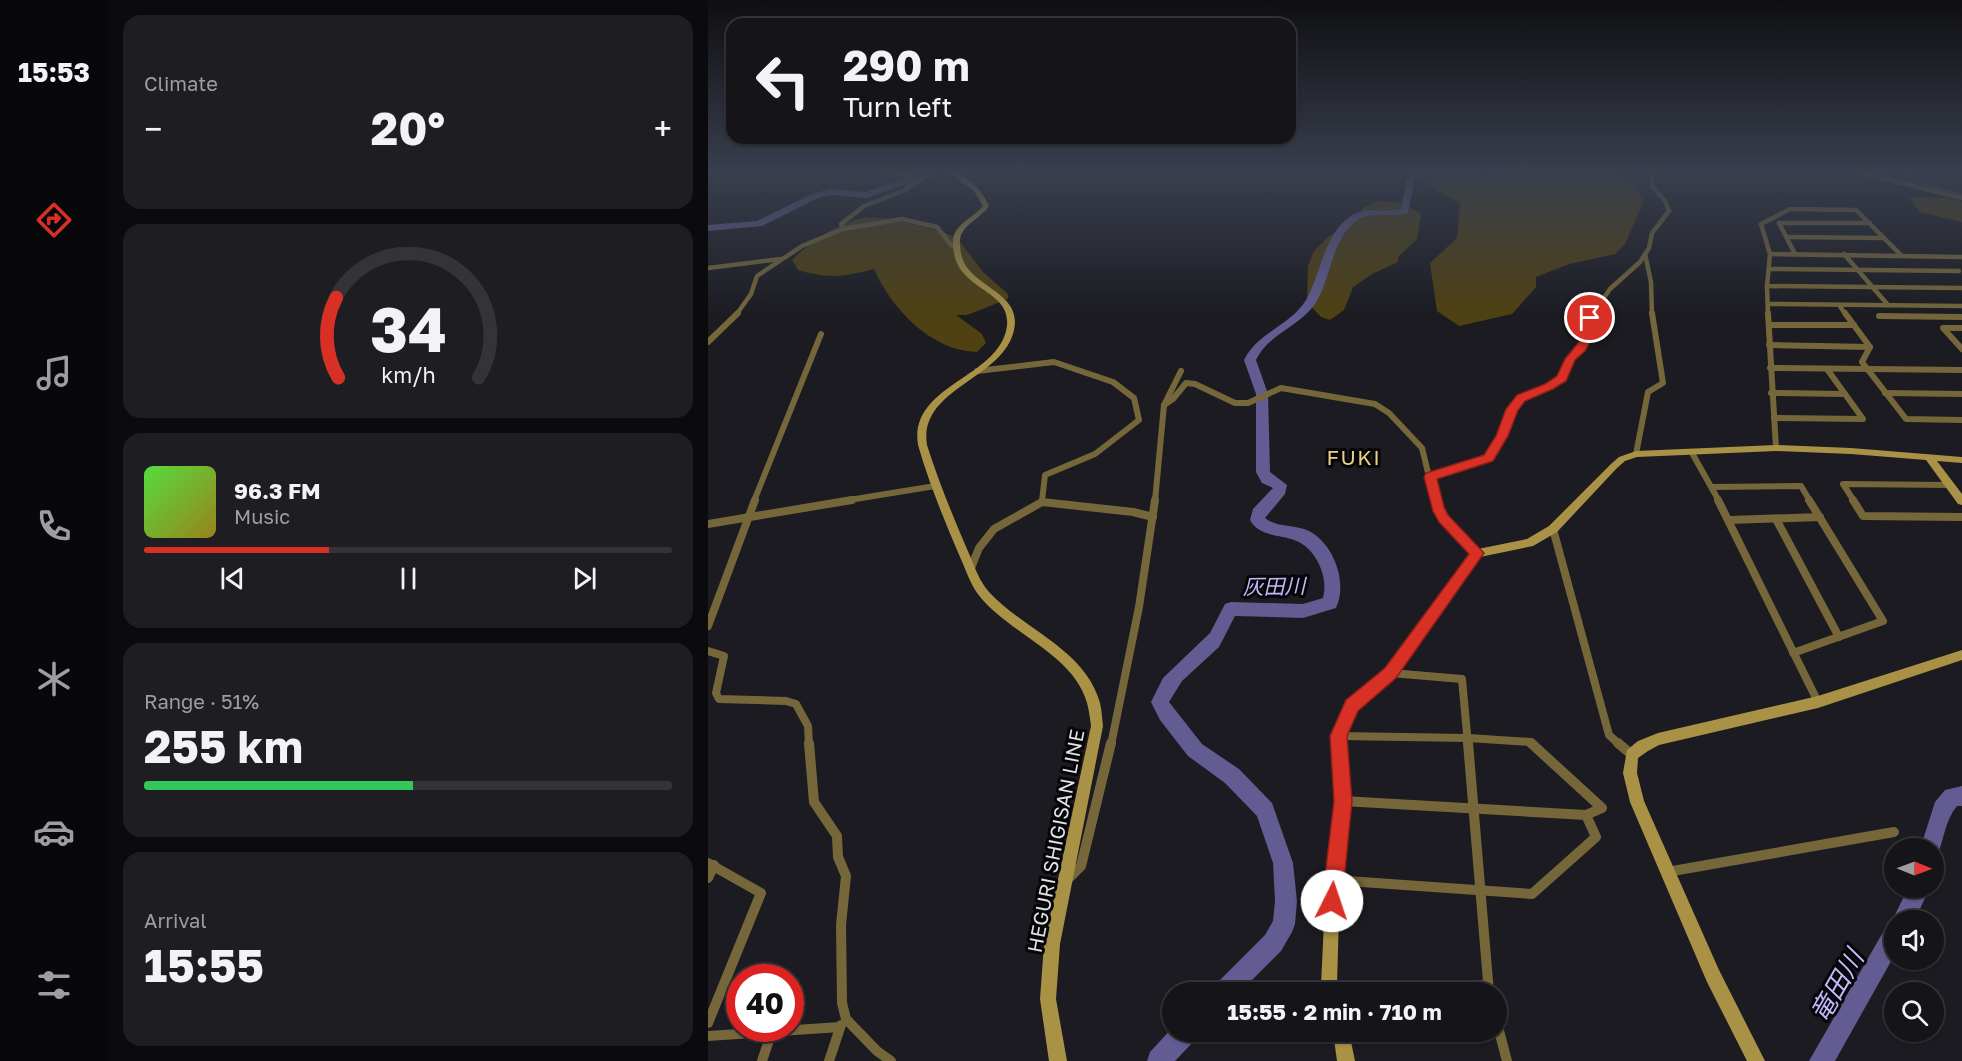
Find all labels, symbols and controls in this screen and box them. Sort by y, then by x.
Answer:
text: 290 m [843,40,970,90]
icon: left [744,42,822,120]
text: 15:53 [18,56,90,88]
text: Climate [144,71,218,95]
text: Turn left [843,91,952,123]
text: 20° [371,101,445,155]
text: − [144,109,162,148]
text: + [654,109,672,148]
icon: directions [33,199,75,241]
text: 34 [369,291,447,366]
pin [1564,292,1615,343]
icon: arrive [1573,301,1606,334]
icon: music [33,352,75,394]
text: km/h [381,363,435,389]
district label: FUKI [1327,444,1381,470]
text: 96.3 FM [234,477,321,504]
text: Music [234,504,290,528]
icon: phone [33,505,75,547]
icon: previous [216,562,249,595]
icon: pause [392,562,425,595]
icon: next [568,562,601,595]
water label: 灰田川 [1242,572,1308,600]
icon: climate [33,658,75,700]
text: Range · 51% [144,689,259,713]
text: 255 km [144,719,303,773]
street label: HEGURI SHIGISAN LINE [1022,727,1088,954]
icon: car [33,811,75,853]
north arrow [1884,838,1944,898]
map controls [1884,838,1944,1042]
position arrow [1300,869,1364,933]
text: Arrival [144,908,207,932]
button: sound [1884,910,1944,970]
text: 15:55 [144,938,264,992]
water label: 竜田川 [1804,942,1871,1027]
icon: filters [33,964,75,1006]
speed limit sign: 40 [726,964,804,1042]
button: search [1884,982,1944,1042]
text: 15:55 · 2 min · 710 m [1227,998,1442,1025]

